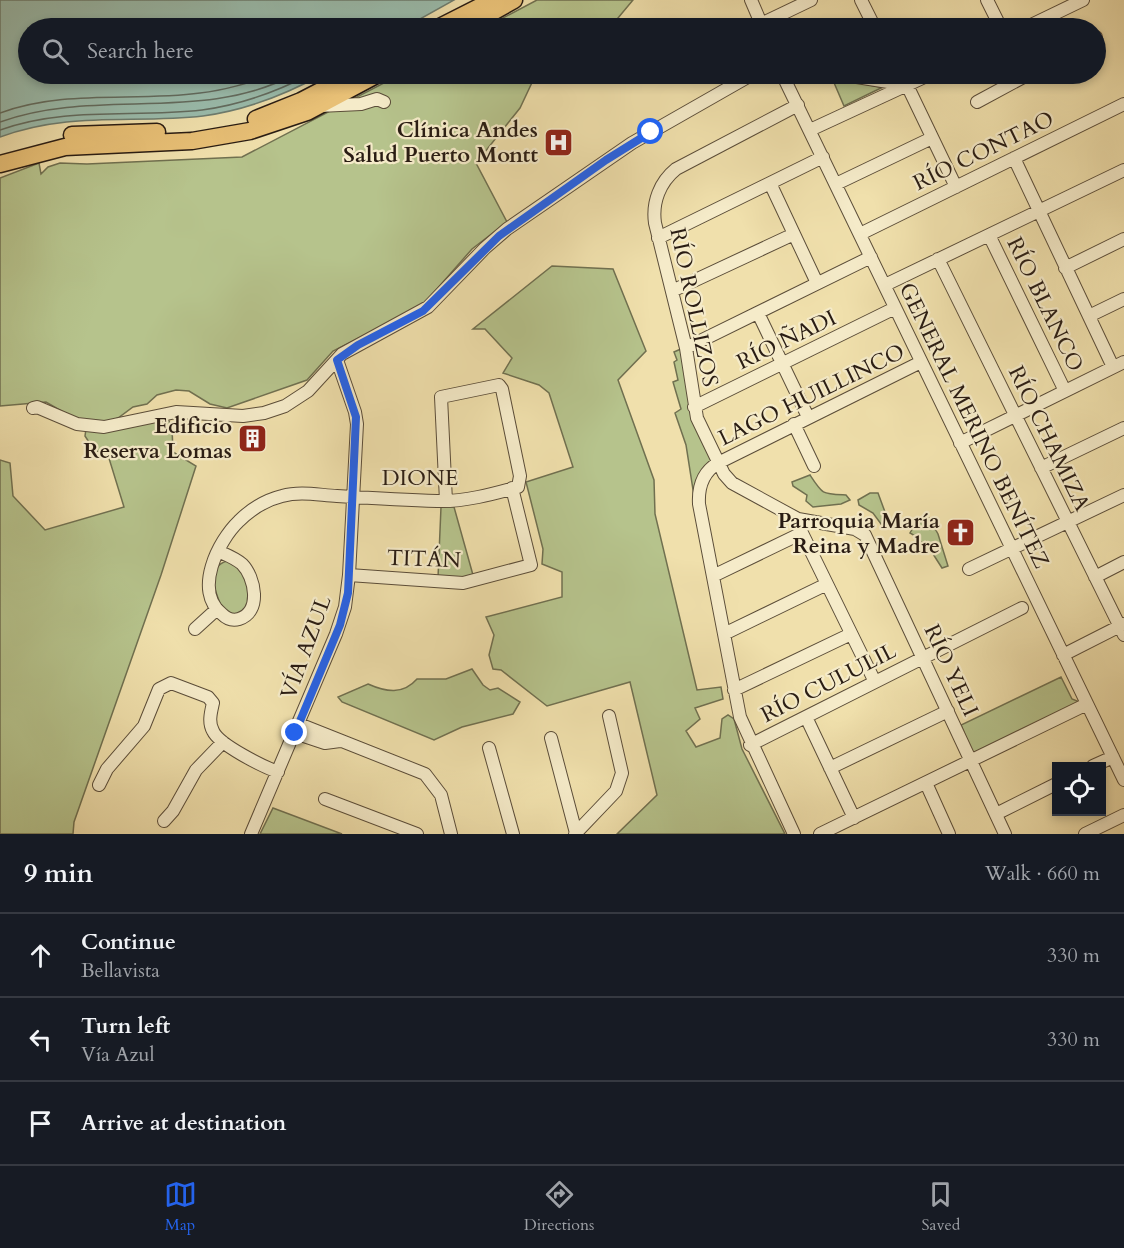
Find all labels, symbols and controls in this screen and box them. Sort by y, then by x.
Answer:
search box [18,18,1106,84]
icon: search [39,35,72,68]
text: Search here [87,36,194,66]
street label: RÍO CONTAO [908,104,1059,198]
place label: Clínica Andes Salud Puerto Montt [343,115,538,170]
route start [637,118,663,144]
hospital icon: Clínica Andes Salud Puerto Montt [543,126,575,158]
street label: RÍO ROLLIZOS [663,225,726,389]
street label: RÍO BLANCO [1000,232,1091,377]
street label: GENERAL MERINO BENÍTEZ [892,278,1056,573]
street label: RÍO ÑADI [732,303,841,377]
street label: LAGO HUILLINCO [713,337,910,453]
street label: RÍO CHAMIZA [1001,361,1097,516]
place label: Edificio Reserva Lomas [83,411,232,466]
building icon: Edificio Reserva Lomas [237,422,269,454]
street label: DIONE [382,463,458,493]
place label: Parroquia María Reina y Madre [778,506,940,561]
church icon: Parroquia María Reina y Madre [945,517,977,549]
street label: TITÁN [386,543,462,575]
street label: VÍA AZUL [273,591,339,703]
street label: RÍO YELI [917,619,985,721]
street label: RÍO CULULIL [756,636,902,730]
route end [281,719,307,745]
map controls [1052,762,1106,816]
button: locate [1052,762,1106,816]
text: 9 min [24,856,93,891]
text: Walk · 660 m [985,860,1100,887]
text: Continue [81,927,176,957]
icon: ahead [24,939,57,972]
text: 330 m [1047,942,1100,969]
text: Bellavista [81,957,160,984]
text: Turn left [81,1011,170,1041]
icon: left [24,1023,57,1056]
text: 330 m [1047,1026,1100,1053]
text: Vía Azul [81,1041,155,1068]
icon: arrive [24,1107,57,1140]
text: Arrive at destination [81,1108,286,1138]
tab: Map [164,1178,197,1236]
tab: Directions [524,1178,594,1236]
tab: Saved [922,1178,960,1236]

